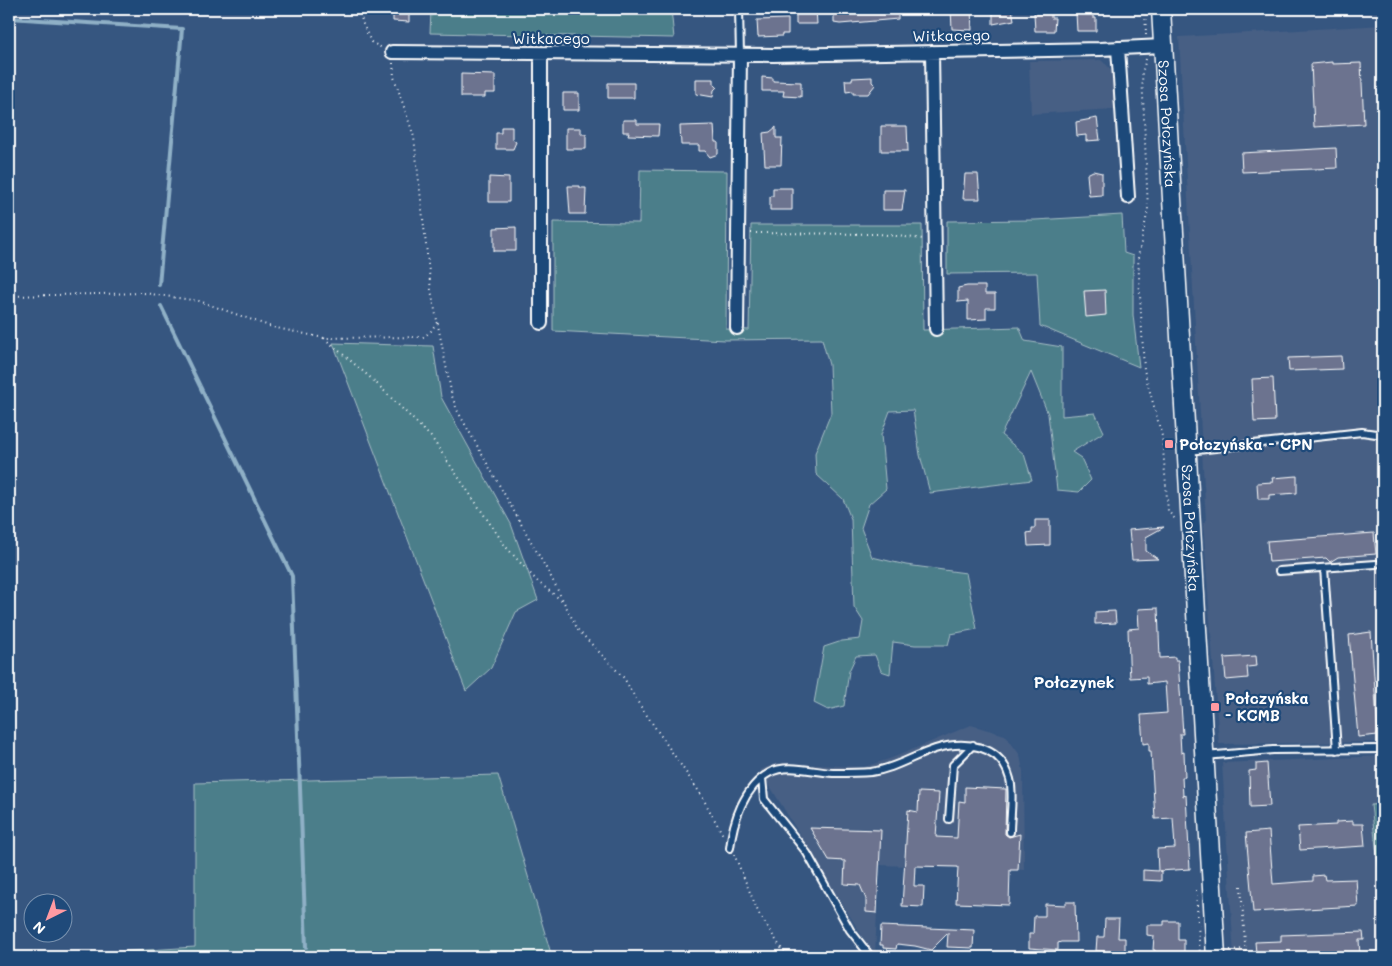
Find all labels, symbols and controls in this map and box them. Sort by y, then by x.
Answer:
street label: Witkacego [912,24,990,46]
street label: Witkacego [512,28,590,48]
street label: Szosa Połczyńska [1154,59,1181,188]
place label: Połczyńska - CPN [1179,434,1313,454]
marker: Połczyńska - CPN [1163,438,1175,450]
street label: Szosa Połczyńska [1177,464,1205,593]
district label: Połczynek [1033,671,1115,692]
place label: Połczyńska - KCMB [1225,688,1309,725]
marker: Połczyńska - KCMB [1209,701,1221,713]
north arrow [22,894,72,944]
text: N [29,917,49,939]

